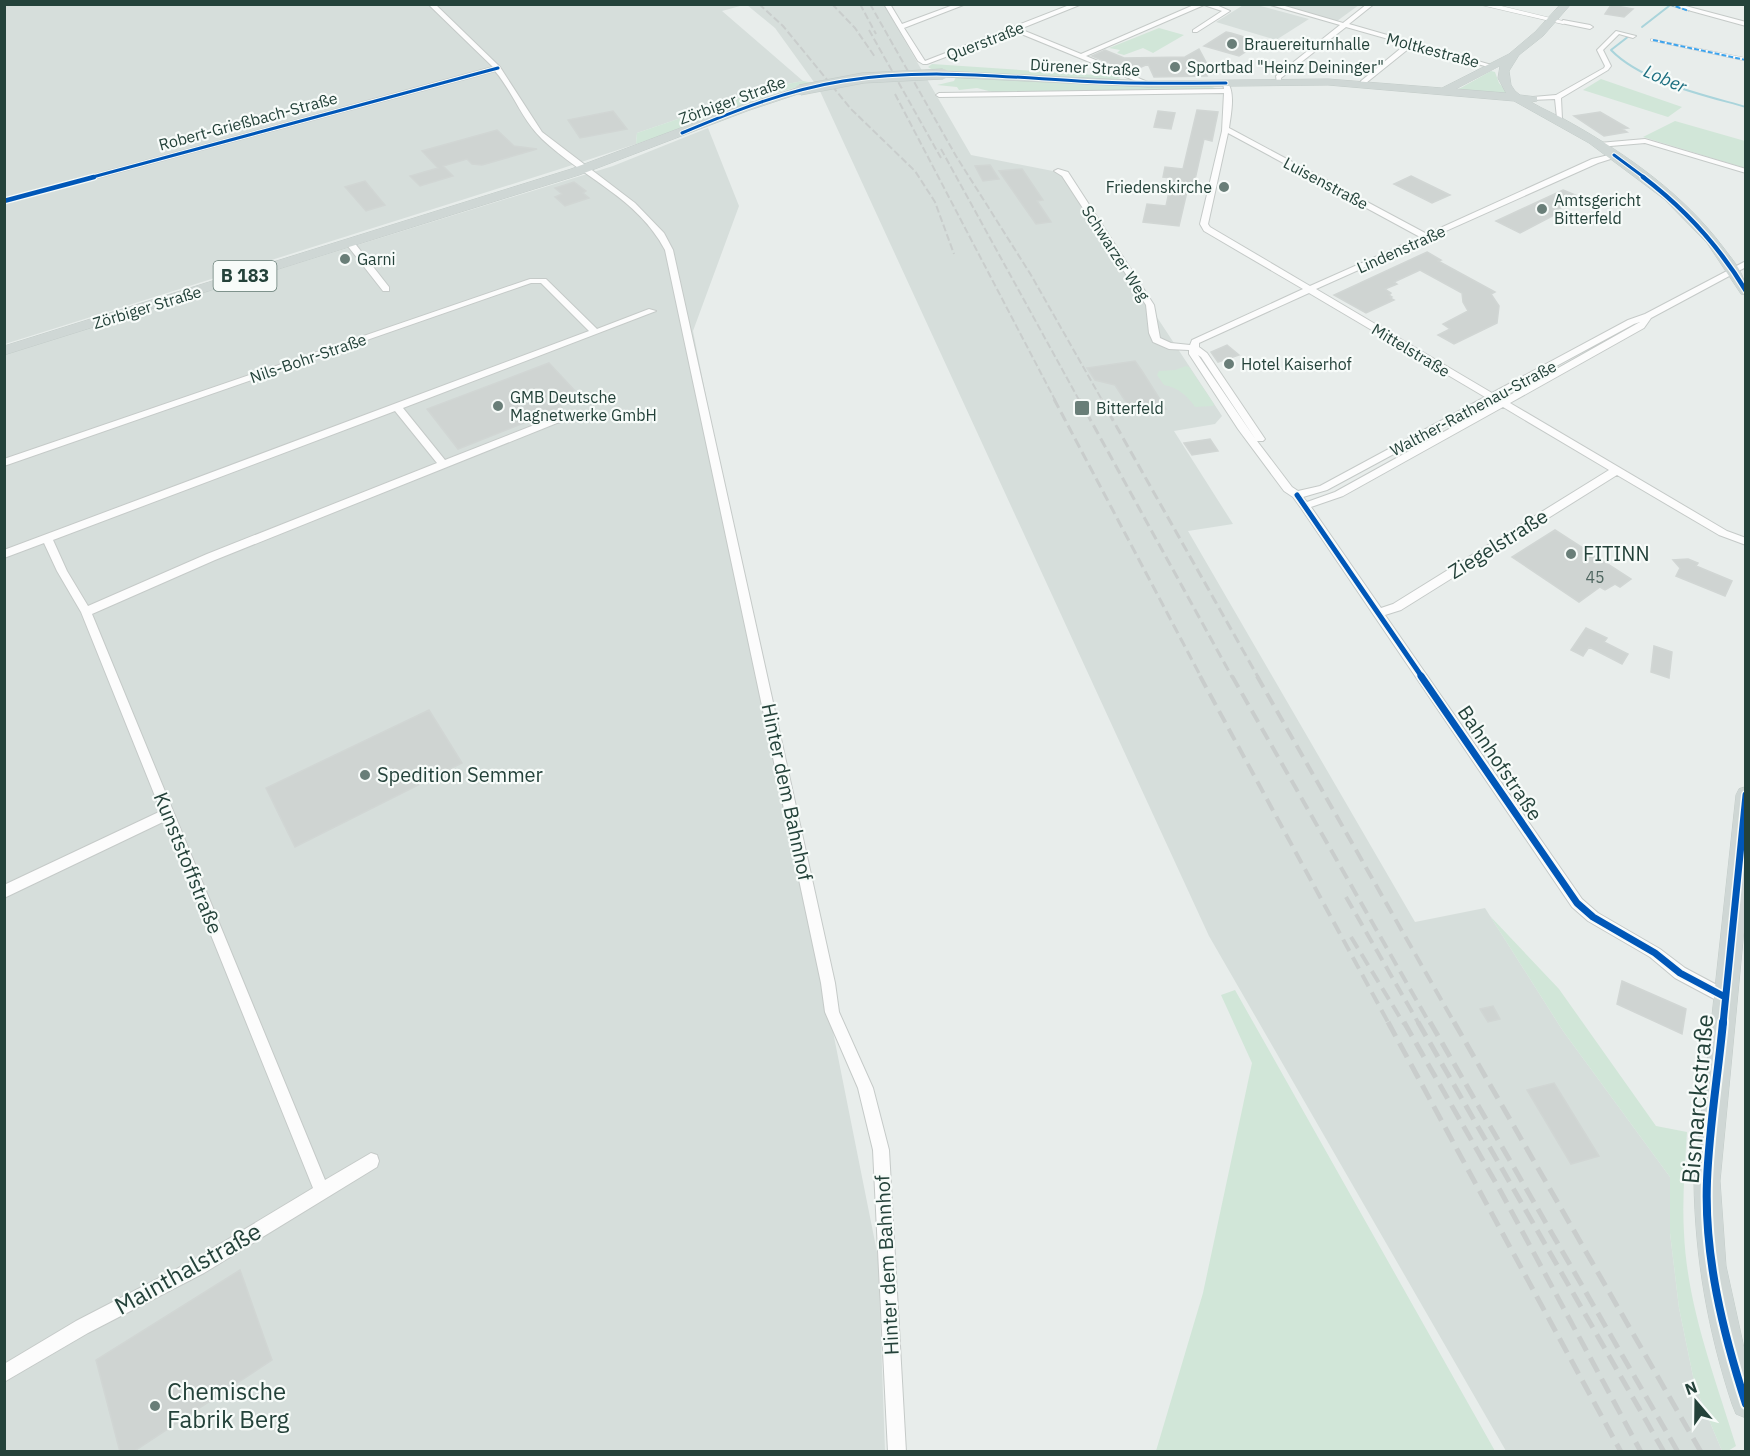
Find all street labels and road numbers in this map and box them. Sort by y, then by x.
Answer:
street label: Querstraße [943,17,1027,65]
street label: Moltkestraße [1384,28,1482,72]
street label: Dürener Straße [1029,54,1141,80]
street label: Zörbiger Straße [676,71,788,129]
street label: Robert-Grießbach-Straße [156,87,340,154]
street label: Luisenstraße [1280,152,1372,214]
street label: Schwarzer Weg [1078,201,1155,305]
street label: Lindenstraße [1354,220,1449,277]
road number: B 183 [214,261,276,291]
street label: Zörbiger Straße [90,281,204,333]
street label: Mittelstraße [1368,319,1454,381]
street label: Nils-Bohr-Straße [247,329,369,387]
street label: Walther-Rathenau-Straße [1386,356,1560,460]
street label: Ziegelstraße [1443,502,1553,585]
street label: Bahnhofstraße [1452,700,1549,826]
street label: Hinter dem Bahnhof [756,701,820,884]
street label: Kunststoffstraße [148,788,229,938]
street label: Bismarckstraße [1674,1013,1720,1185]
street label: Hinter dem Bahnhof [868,1174,905,1356]
street label: Mainthalstraße [108,1215,267,1322]

